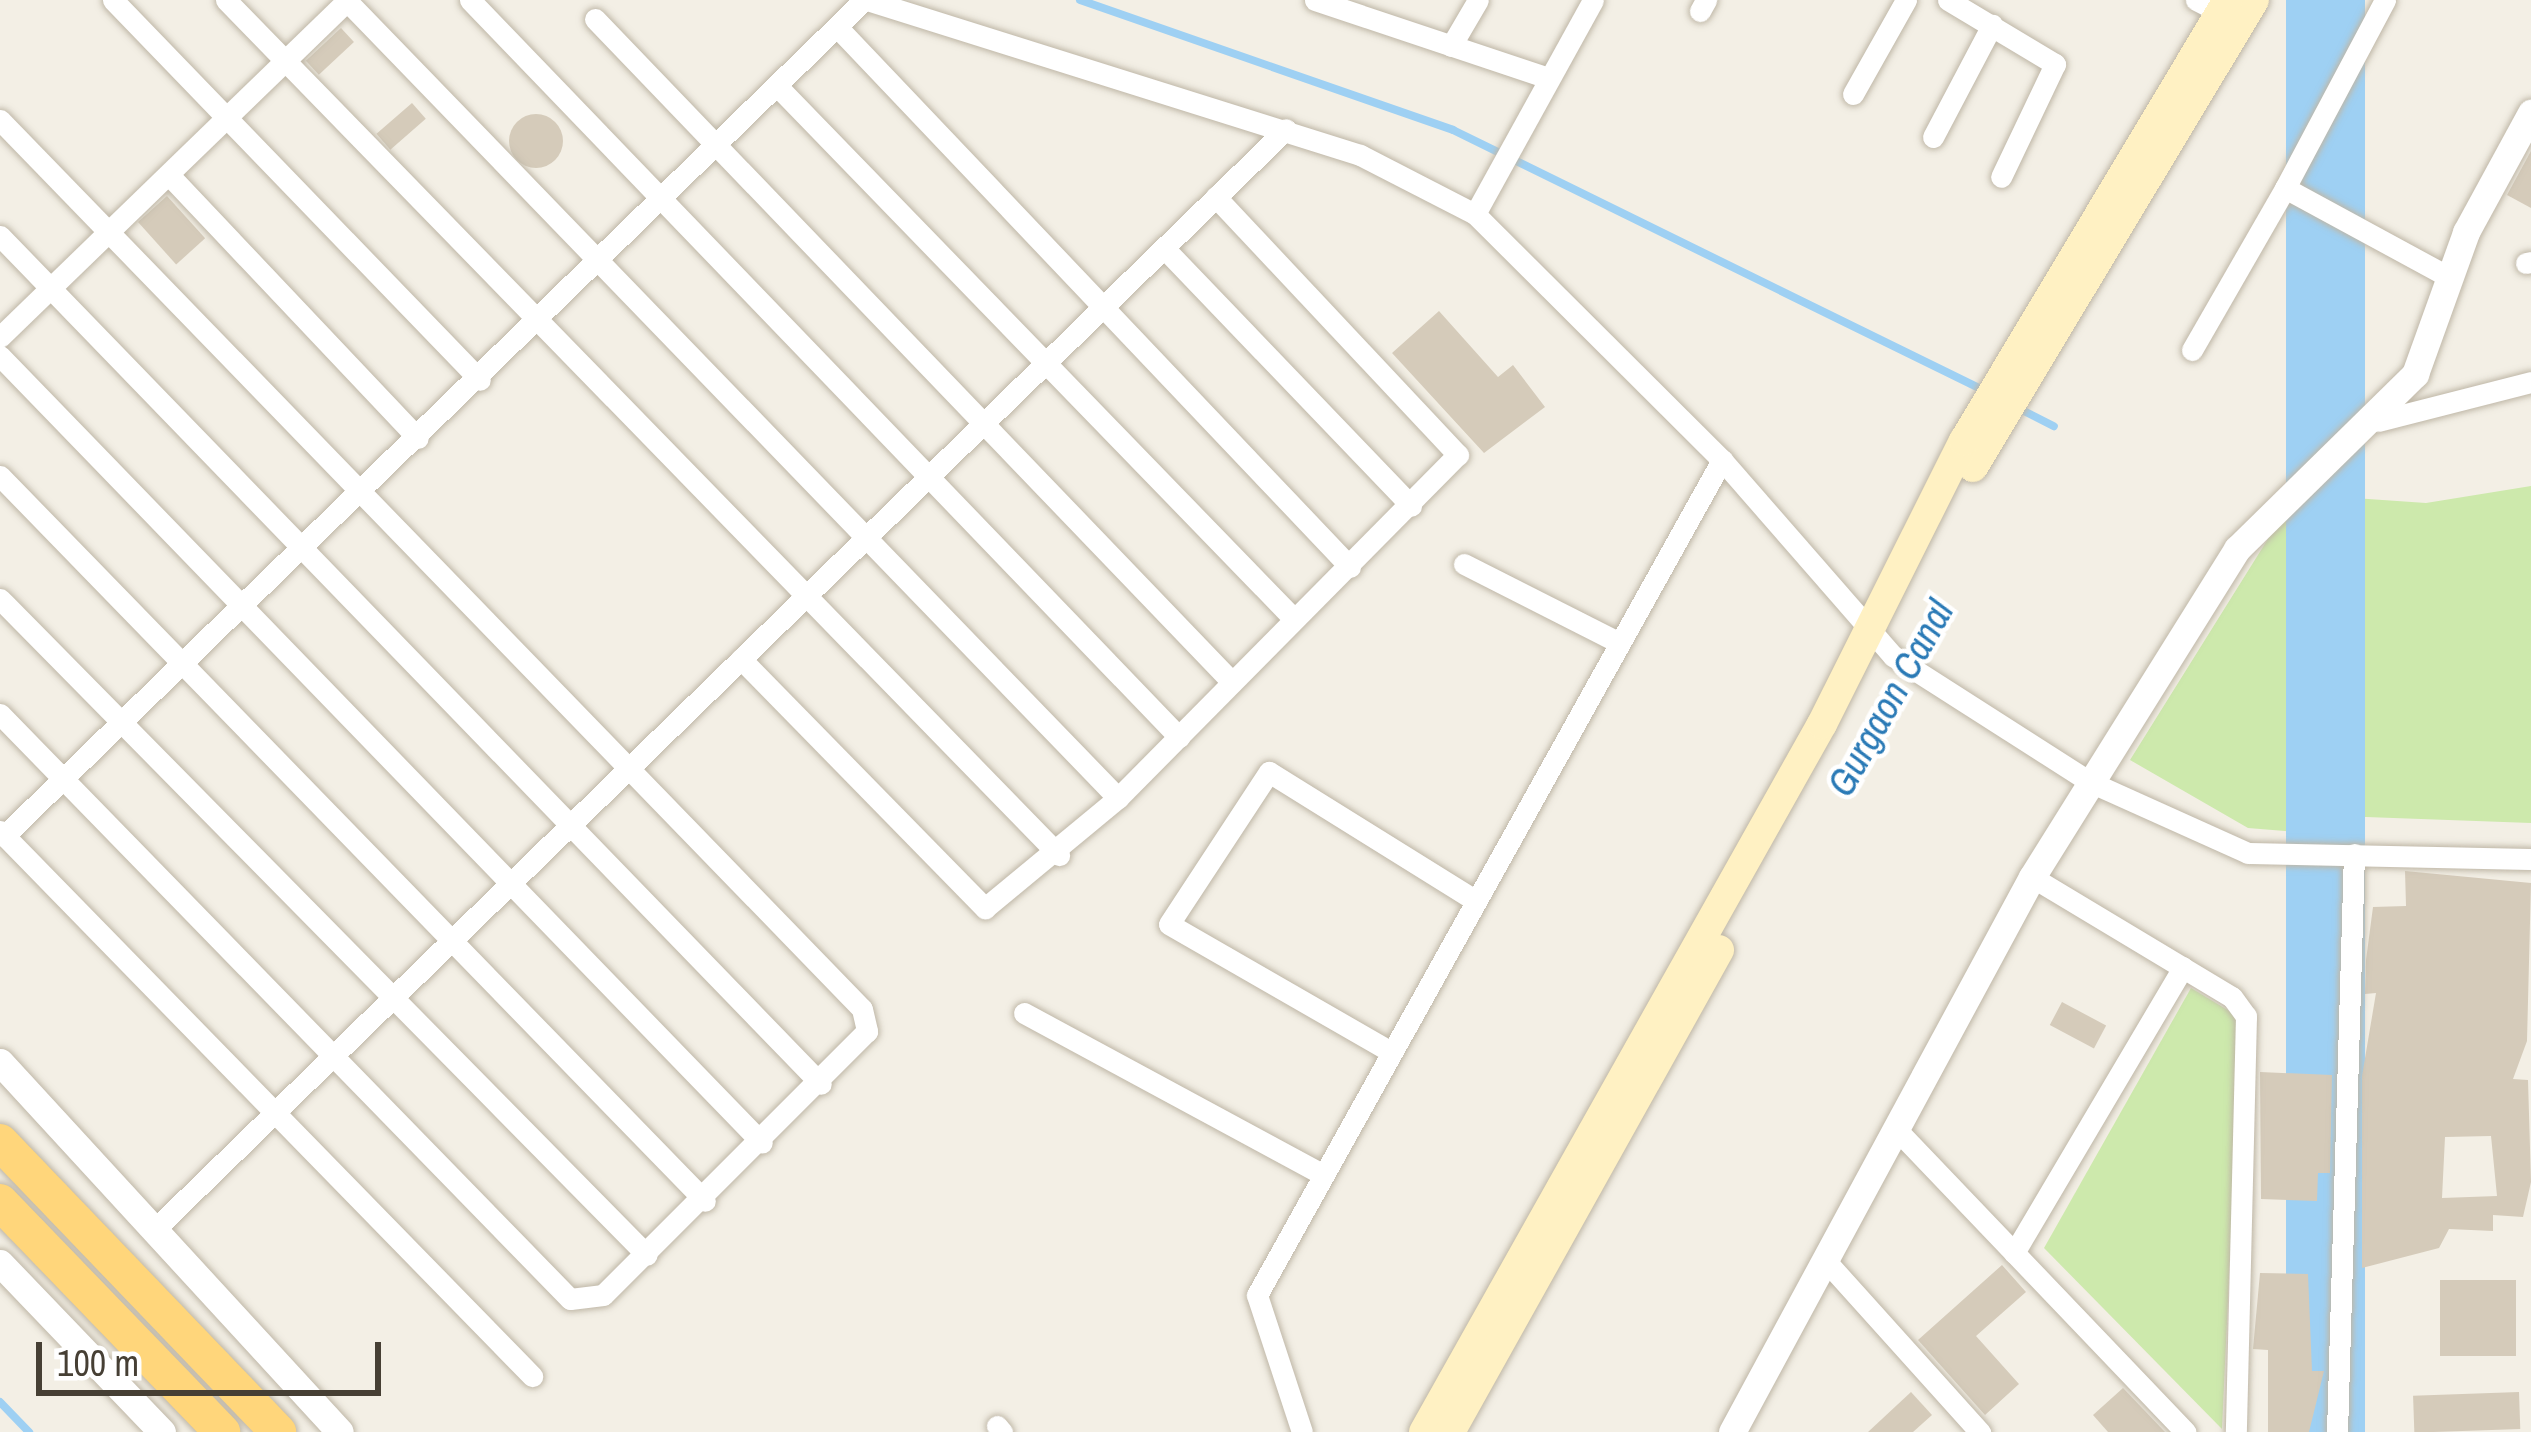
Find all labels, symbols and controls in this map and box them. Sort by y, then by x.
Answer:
water label: Gurgaon Canal [1817,592,1963,804]
scale bar [42,1318,387,1392]
text: 100 m [57,1339,139,1387]

